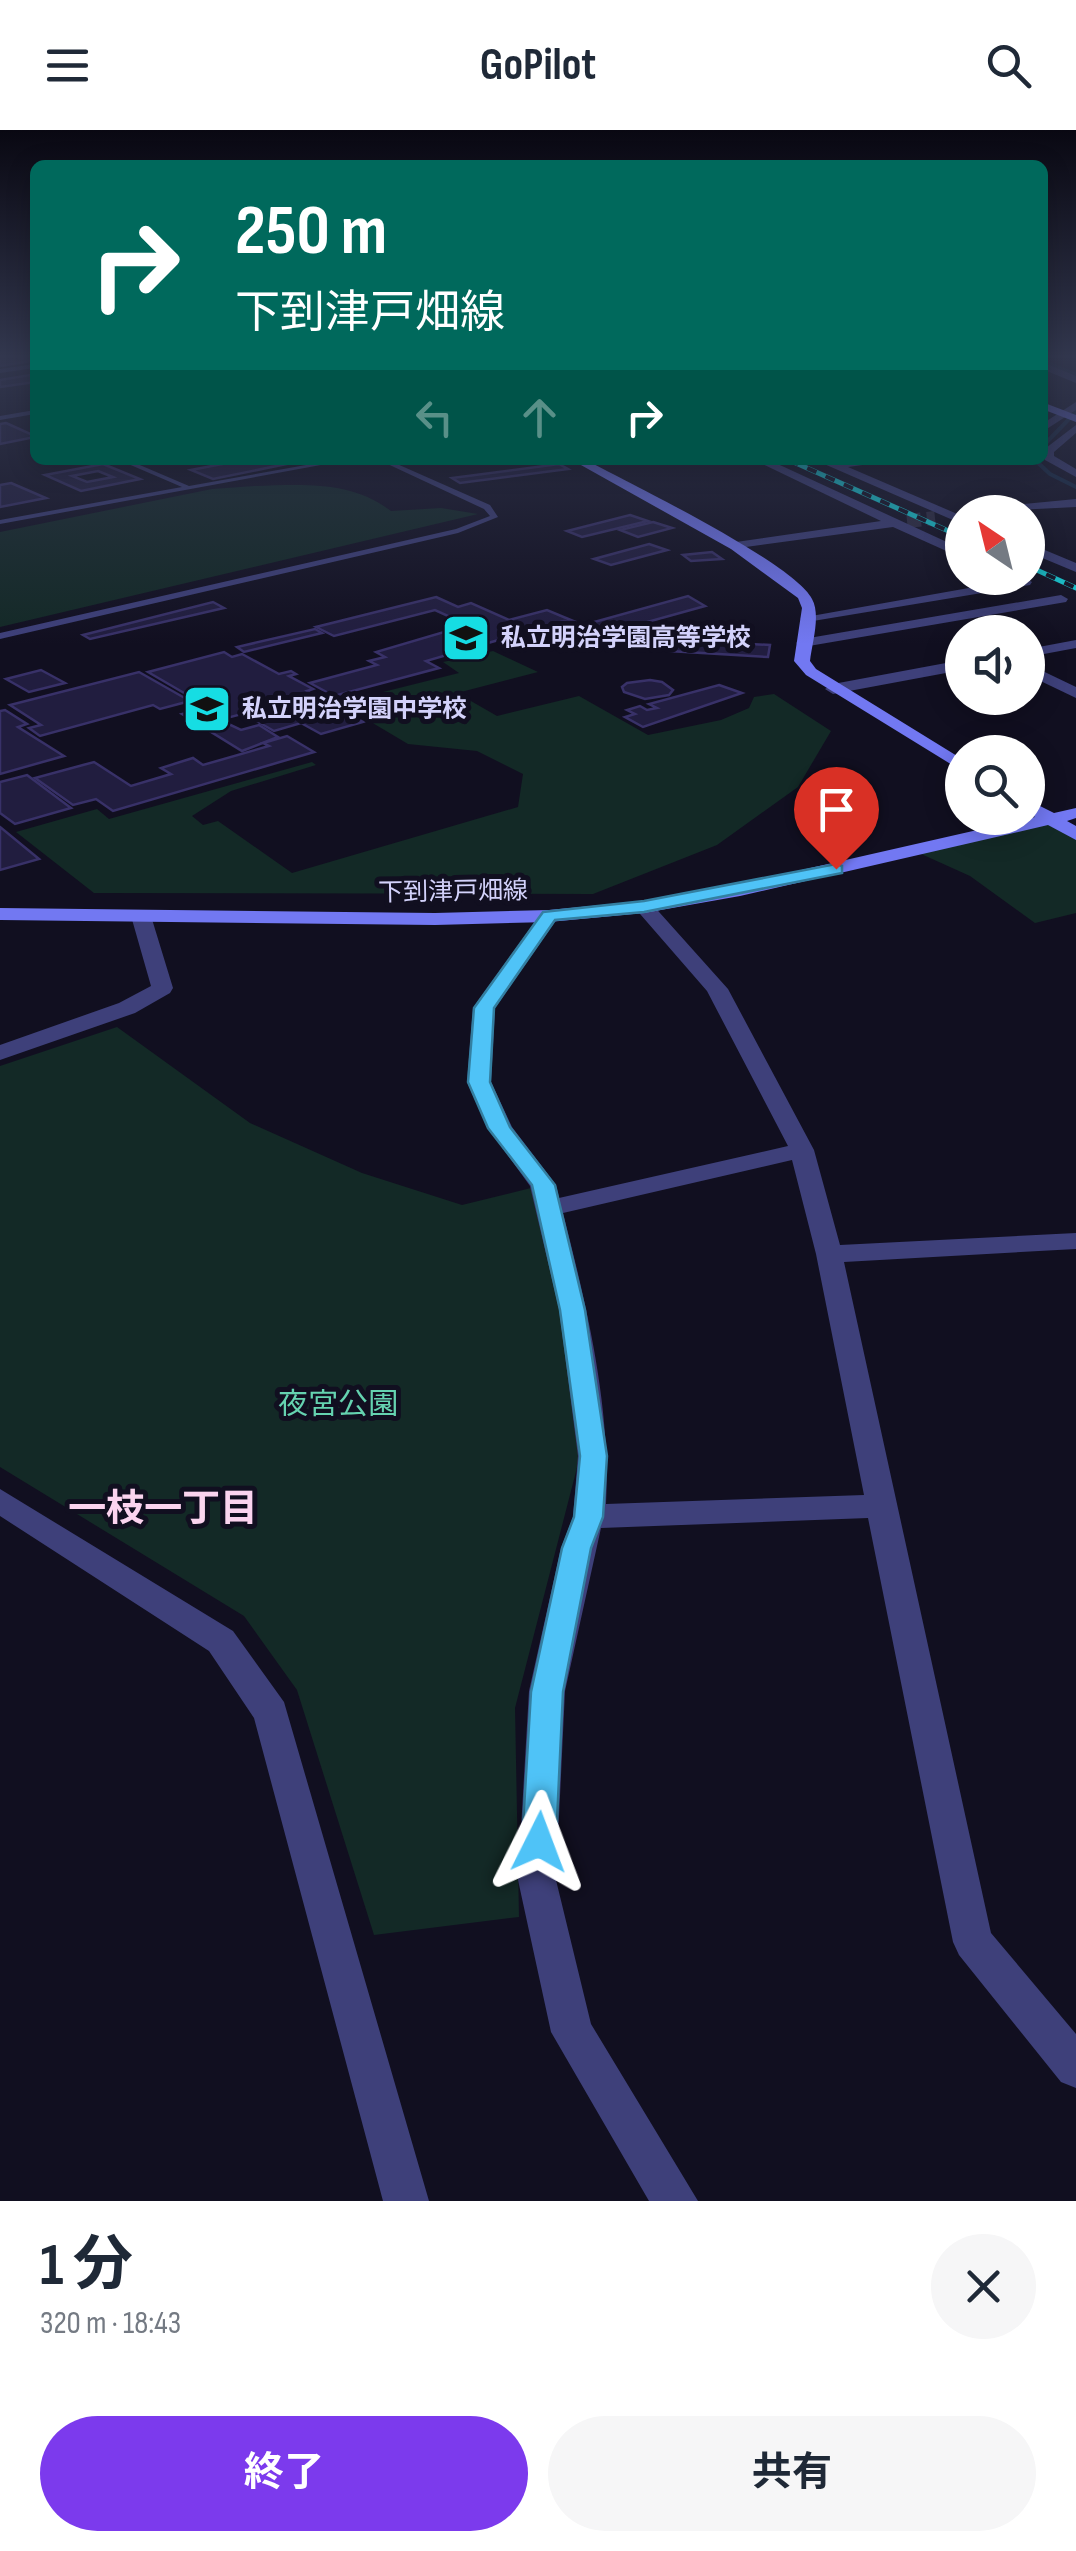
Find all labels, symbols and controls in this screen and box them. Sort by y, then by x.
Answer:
icon: menu [40,38,95,93]
text: GoPilot [480,38,596,93]
icon: search [981,38,1036,93]
text: 250 m [235,190,387,274]
icon: right [70,200,200,330]
text: 下到津戸畑線 [235,286,505,341]
icon: left [407,390,462,445]
icon: ahead [512,390,567,445]
icon: right [617,390,672,445]
north arrow [945,495,1045,595]
map controls [945,495,1045,835]
school or university icon: 私立明治学園高等学校 [440,612,492,664]
button: sound [945,615,1045,715]
place label: 私立明治学園高等学校 [501,623,751,654]
school or university icon: 私立明治学園中学校 [181,683,233,735]
place label: 私立明治学園中学校 [242,694,467,725]
button: search [945,735,1045,835]
pin [794,767,879,870]
icon: arrive [809,782,864,837]
street label: 下到津戸畑線 [378,875,528,909]
park label: 夜宮公園 [278,1387,398,1423]
district label: 一枝一丁目 [68,1487,258,1532]
position arrow [487,1790,591,1894]
text: 1 分 [40,2230,133,2302]
button: close [931,2234,1036,2339]
text: 320 m · 18:43 [40,2304,181,2343]
button: 終了 [40,2416,528,2531]
button: 共有 [548,2416,1036,2531]

